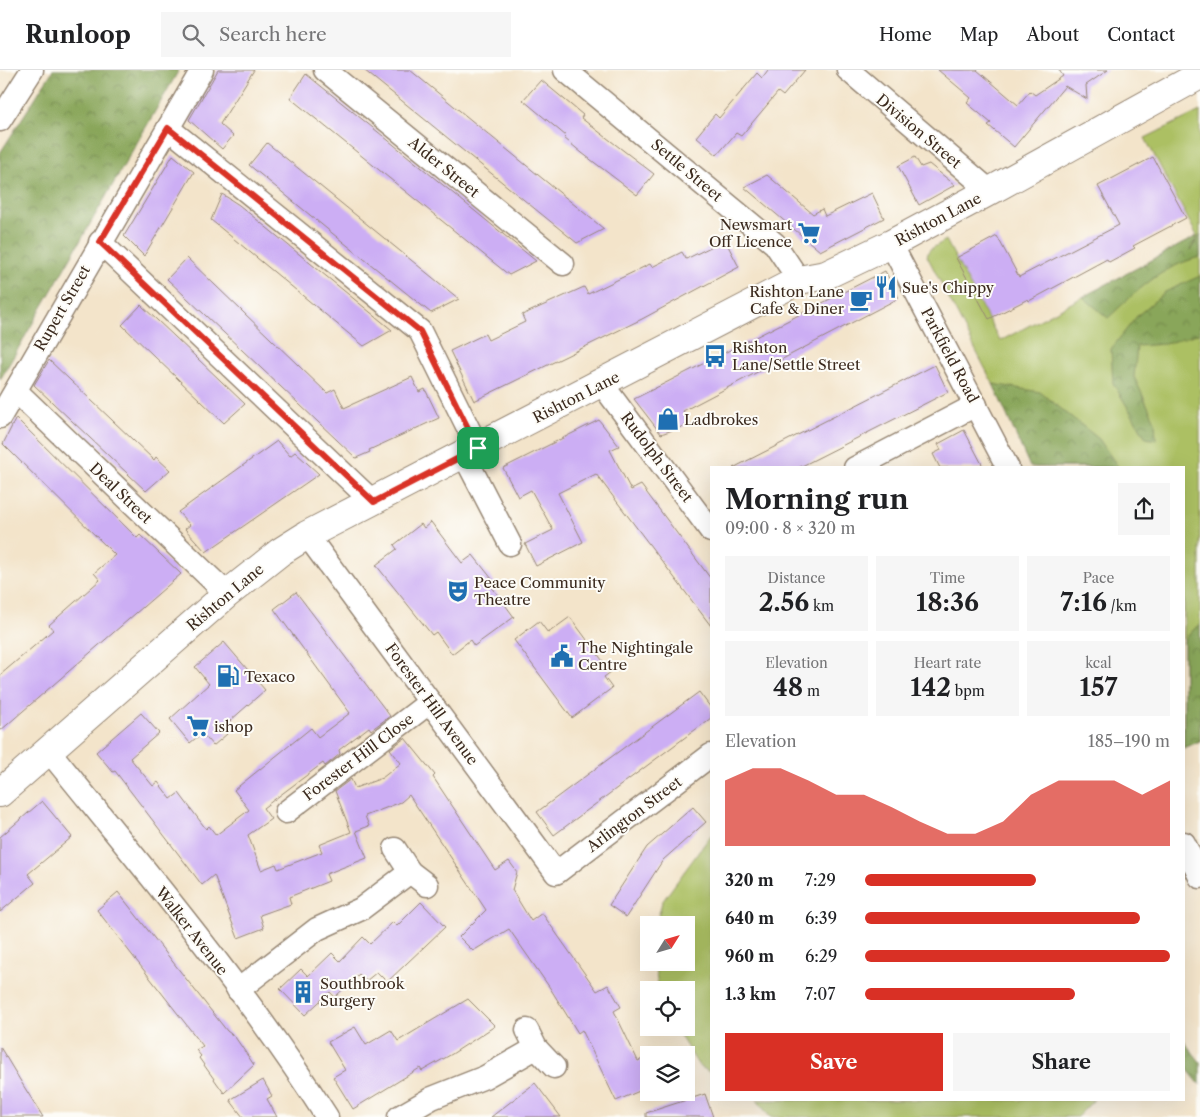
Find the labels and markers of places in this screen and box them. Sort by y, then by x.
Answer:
place label: Newsmart Off Licence [709,215,793,251]
supermarket icon: Newsmart Off Licence [796,220,822,246]
restaurant icon: Sue's Chippy [873,274,899,300]
place label: Sue's Chippy [902,278,995,297]
place label: Rishton Lane Cafe & Diner [749,282,845,318]
cafe icon: Rishton Lane Cafe & Diner [848,287,874,313]
place label: Rishton Lane/Settle Street [732,338,861,374]
bus stop icon: Rishton Lane/Settle Street [702,343,728,369]
shop icon: Ladbrokes [655,406,681,432]
place label: Ladbrokes [684,410,758,429]
pin [457,427,499,469]
place label: Peace Community Theatre [474,573,606,609]
theatre icon: Peace Community Theatre [445,578,471,604]
place label: The Nightingale Centre [578,638,693,674]
public building icon: The Nightingale Centre [549,643,575,669]
fuel station icon: Texaco [215,663,241,689]
place label: Texaco [244,667,295,686]
supermarket icon: ishop [185,713,211,739]
place label: ishop [214,717,253,736]
place label: Southbrook Surgery [320,974,406,1010]
building icon: Southbrook Surgery [290,979,316,1005]

